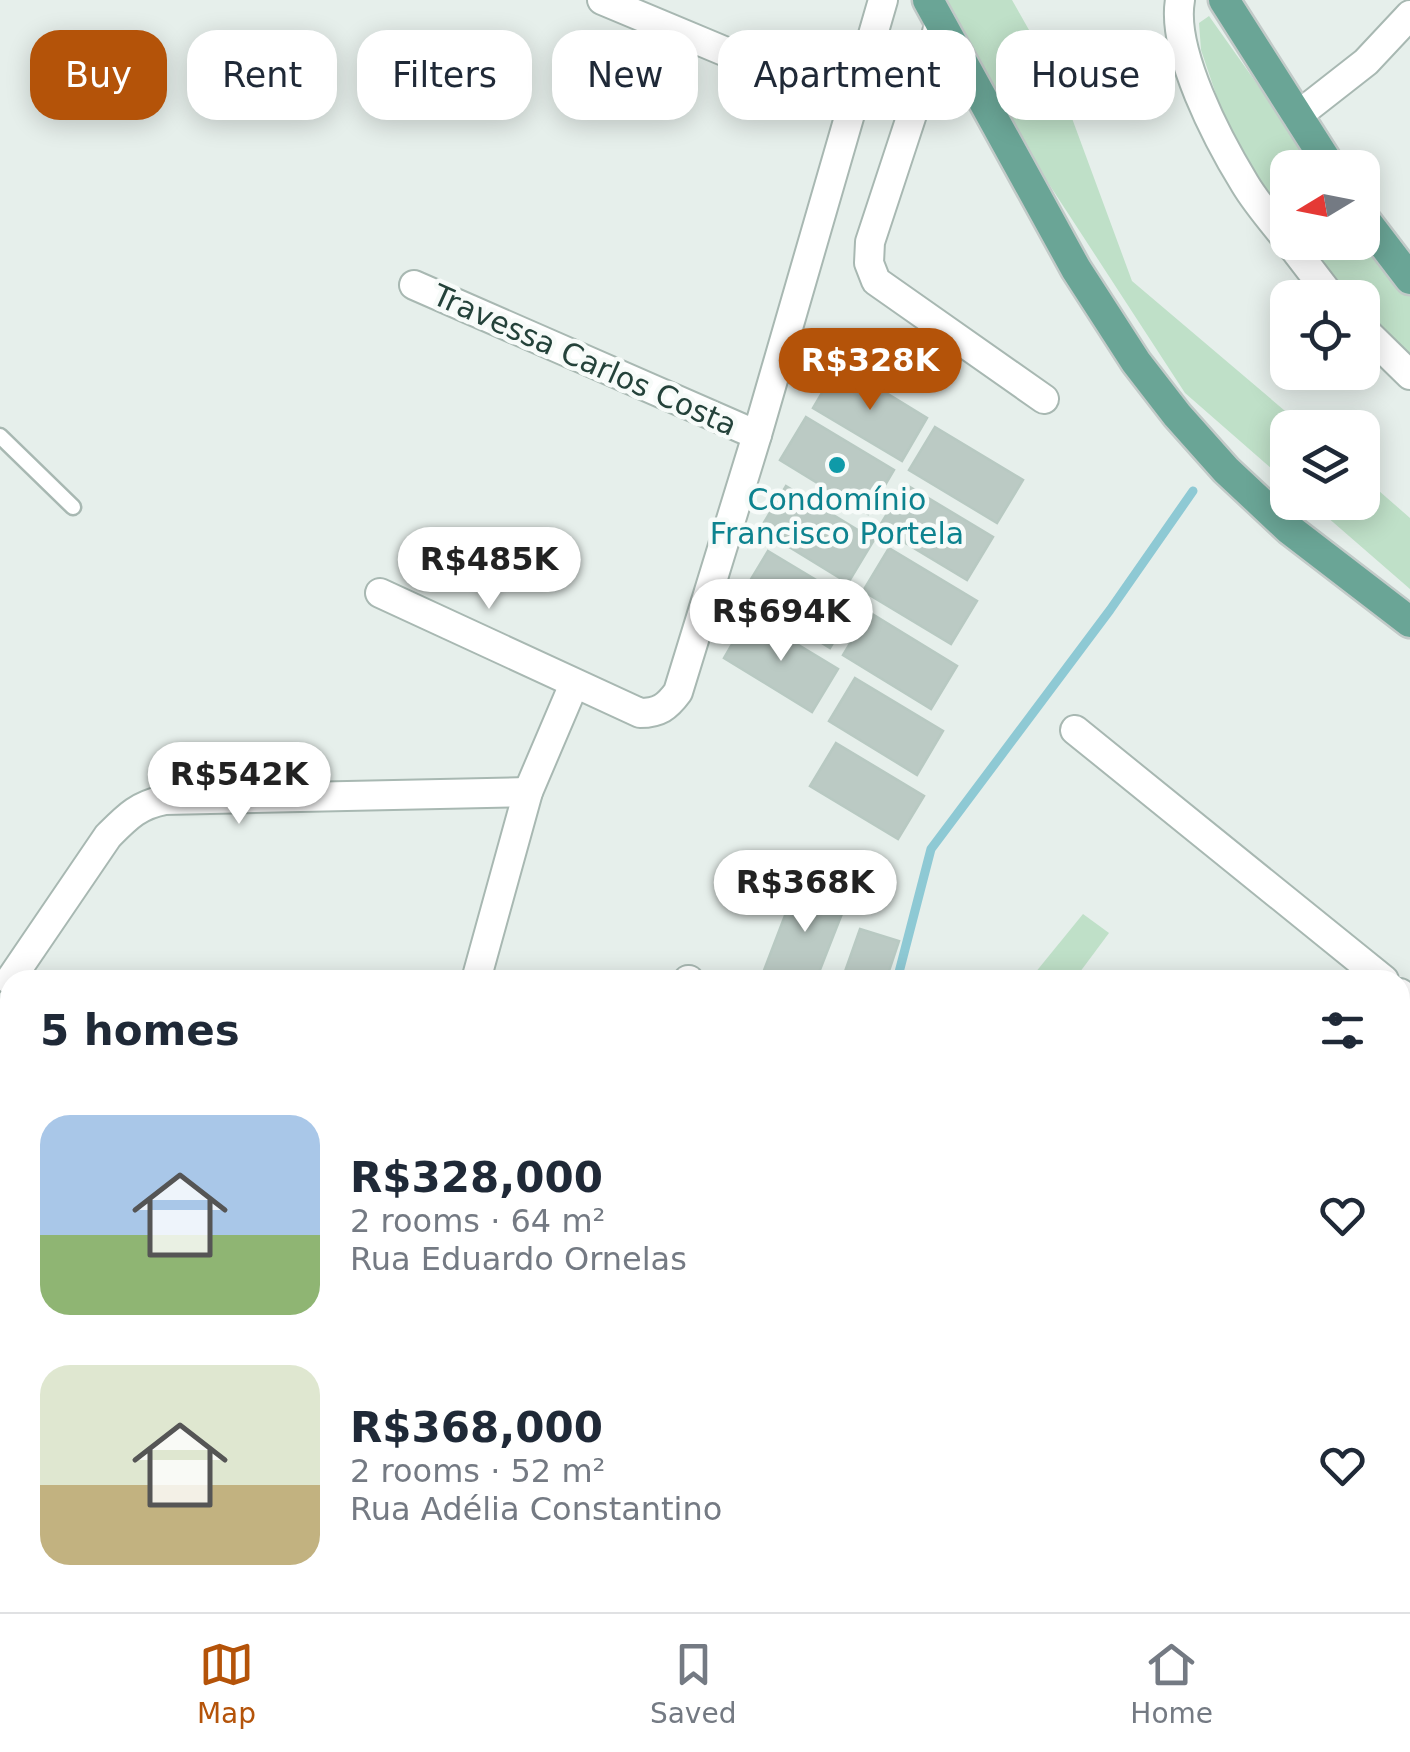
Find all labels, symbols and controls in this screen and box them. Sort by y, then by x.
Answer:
chip: Buy [30,30,167,120]
chip: Rent [187,30,337,120]
chip: Filters [357,30,532,120]
chip: New [552,30,698,120]
chip: Apartment [718,30,976,120]
chip: House [996,30,1175,120]
north arrow [1270,150,1380,260]
map controls [1270,150,1380,520]
street label: Travessa Carlos Costa [427,277,742,443]
button: locate [1270,280,1380,390]
pin: R$328K [789,328,951,413]
text: R$328K [801,341,939,379]
button: layers [1270,410,1380,520]
marker: Condomínio Francisco Portela [826,454,848,476]
place label: Condomínio Francisco Portela [710,482,964,551]
pin: R$485K [408,527,570,612]
text: R$485K [420,540,558,578]
pin: R$694K [700,579,862,664]
text: R$694K [712,592,850,630]
pin: R$542K [158,742,320,827]
text: R$542K [170,755,308,793]
pin: R$368K [724,850,886,935]
text: R$368K [736,863,874,901]
icon: filters [1315,1003,1370,1058]
text: 5 homes [40,1006,240,1055]
text: R$328,000 [350,1153,603,1202]
icon: home [120,1155,240,1275]
icon: heart [1315,1188,1370,1243]
text: 2 rooms · 64 m² [350,1202,605,1240]
text: Rua Eduardo Ornelas [350,1240,687,1278]
text: R$368,000 [350,1403,603,1452]
icon: home [120,1405,240,1525]
icon: heart [1315,1438,1370,1493]
text: 2 rooms · 52 m² [350,1452,605,1490]
text: Rua Adélia Constantino [350,1490,722,1528]
tab: Map [197,1637,256,1730]
tab: Saved [650,1637,736,1730]
tab: Home [1130,1637,1213,1730]

